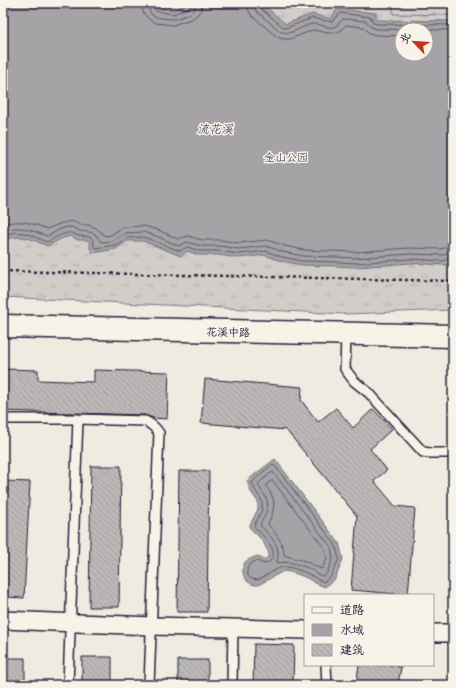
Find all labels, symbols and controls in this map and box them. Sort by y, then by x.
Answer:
north arrow [394,22,434,62]
text: 北 [395,29,416,47]
water label: 流花溪 [197,120,234,139]
park label: 金山公园 [264,149,308,167]
street label: 花溪中路 [206,324,250,342]
legend [304,594,434,666]
text: 道路 [340,601,364,620]
text: 水域 [340,621,364,640]
text: 建筑 [340,641,364,660]

